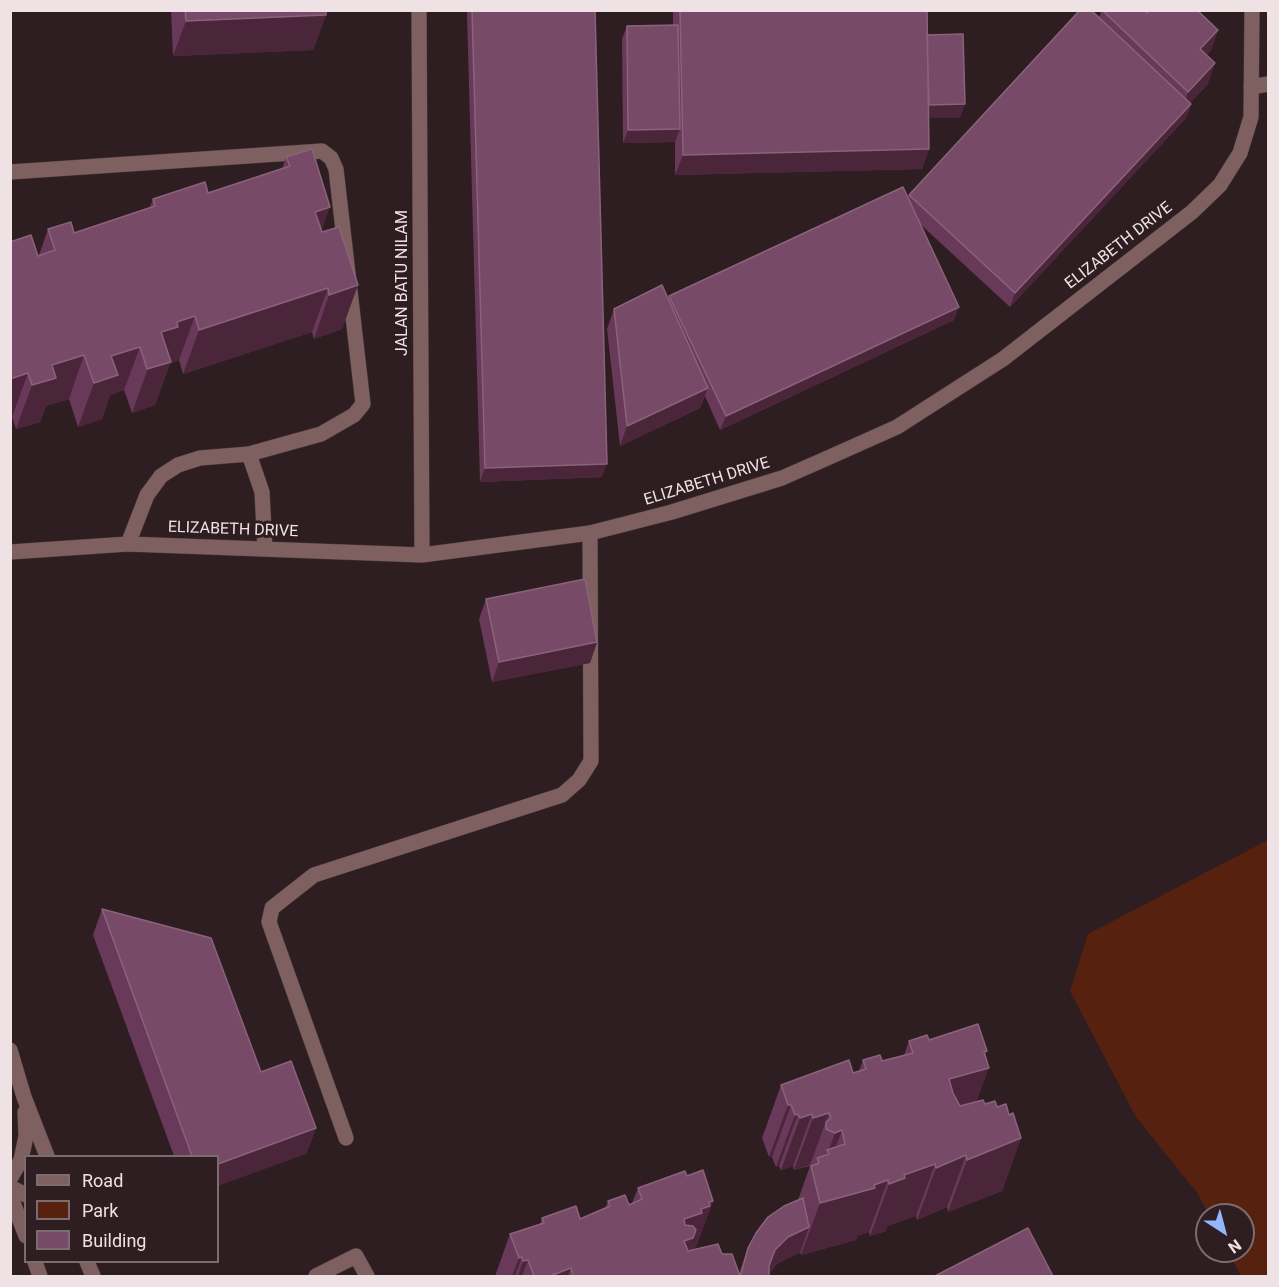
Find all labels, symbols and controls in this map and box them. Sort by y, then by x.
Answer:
street label: ELIZABETH DRIVE [1062,198,1176,294]
street label: JALAN BATU NILAM [393,210,413,356]
street label: ELIZABETH DRIVE [642,454,772,510]
street label: ELIZABETH DRIVE [168,518,298,542]
legend [24,1155,219,1263]
text: Road [82,1170,123,1191]
text: Park [82,1200,118,1221]
north arrow [1195,1203,1255,1263]
text: Building [82,1230,146,1251]
text: N [1225,1235,1245,1257]

